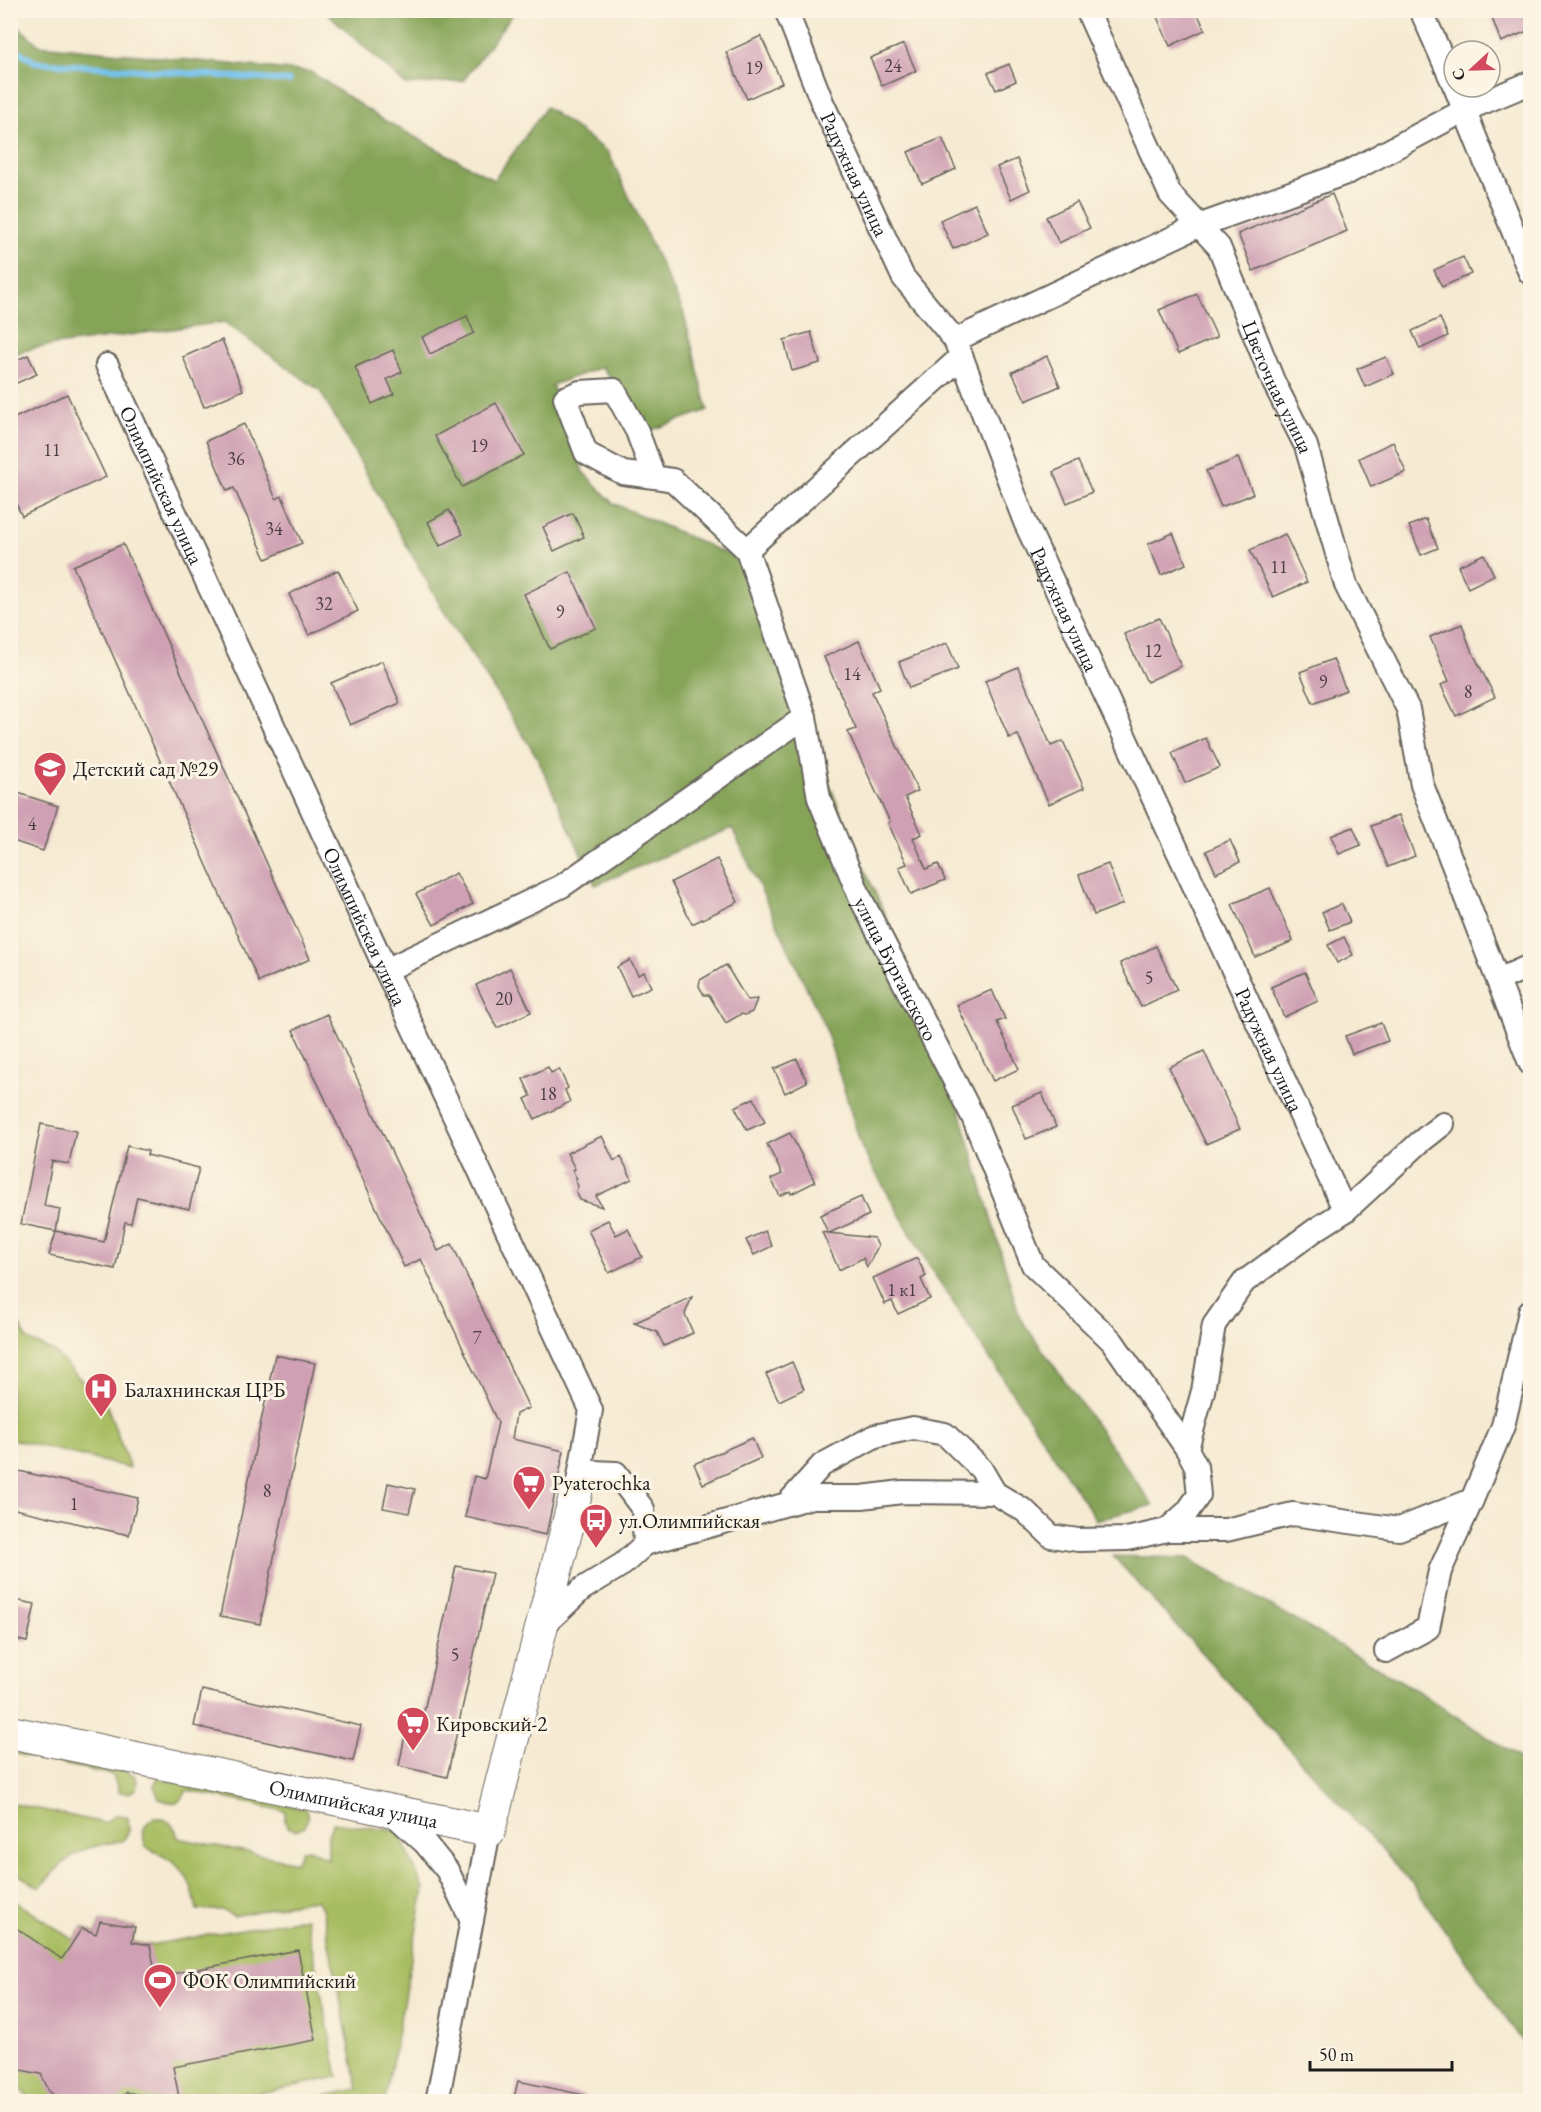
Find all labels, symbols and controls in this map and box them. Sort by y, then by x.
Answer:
north arrow [1442,39,1502,99]
house number: 24 [884,54,902,77]
house number: 19 [745,56,763,79]
text: С [1447,65,1470,84]
street label: Радужная улица [815,107,896,241]
street label: Цветочная улица [1236,316,1321,457]
street label: Олимпийская улица [114,401,211,569]
house number: 19 [470,434,488,457]
house number: 11 [43,438,61,461]
house number: 36 [227,447,245,470]
house number: 34 [265,517,283,540]
street label: Радужная улица [1025,542,1106,676]
house number: 11 [1270,555,1288,578]
house number: 32 [315,592,333,615]
house number: 9 [556,600,565,623]
house number: 12 [1144,639,1162,662]
house number: 14 [843,662,861,685]
house number: 9 [1319,670,1328,693]
house number: 8 [1464,680,1472,703]
school or university icon: Детский сад №29 [32,750,68,797]
place label: Детский сад №29 [73,755,218,782]
house number: 4 [28,812,37,835]
street label: Олимпийская улица [318,843,414,1010]
street label: улица Бурганского [848,892,945,1045]
house number: 5 [1145,966,1153,989]
street label: Радужная улица [1229,983,1311,1117]
house number: 20 [495,987,513,1010]
house number: 18 [539,1082,557,1105]
house number: 1 к1 [887,1278,917,1301]
house number: 7 [473,1326,482,1349]
hospital icon: Балахнинская ЦРБ [83,1371,119,1418]
place label: Балахнинская ЦРБ [124,1376,285,1403]
supermarket icon: Pyaterochka [511,1464,547,1511]
place label: Pyaterochka [552,1469,651,1496]
house number: 8 [263,1479,271,1502]
house number: 1 [70,1492,78,1515]
bus stop icon: ул.Олимпийская [578,1502,614,1549]
place label: ул.Олимпийская [619,1507,760,1534]
house number: 5 [451,1643,459,1666]
supermarket icon: Кировский-2 [395,1705,431,1752]
place label: Кировский-2 [436,1710,547,1737]
street label: Олимпийская улица [267,1772,441,1834]
sports icon: ФОК Олимпийский [142,1962,178,2009]
place label: ФОК Олимпийский [183,1967,356,1994]
scale bar [1310,2034,1452,2072]
text: 50 m [1319,2043,1354,2066]

